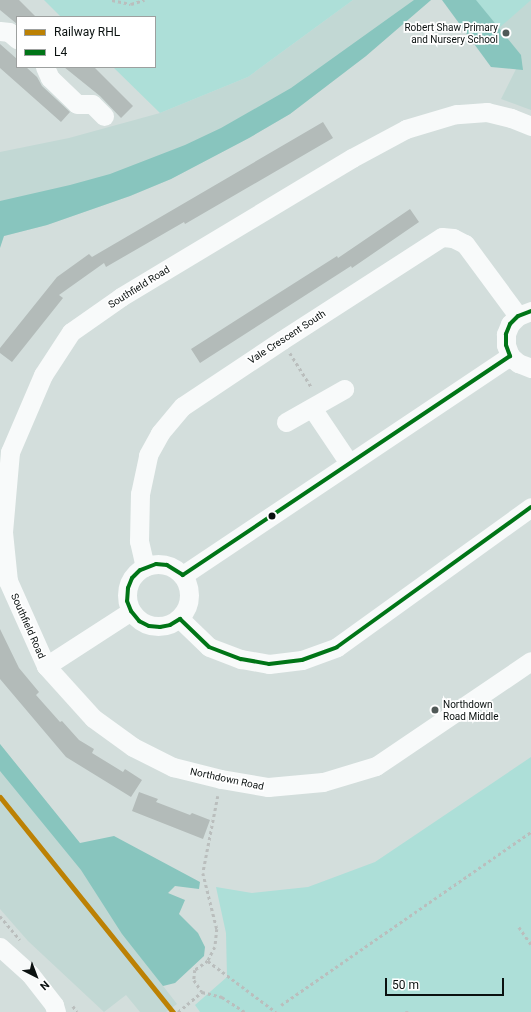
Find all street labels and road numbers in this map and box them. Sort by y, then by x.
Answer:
street label: Southfield Road [106,263,172,311]
street label: Vale Crescent South [246,308,328,366]
street label: Southfield Road [8,591,48,661]
street label: Northdown Road [189,765,265,793]

